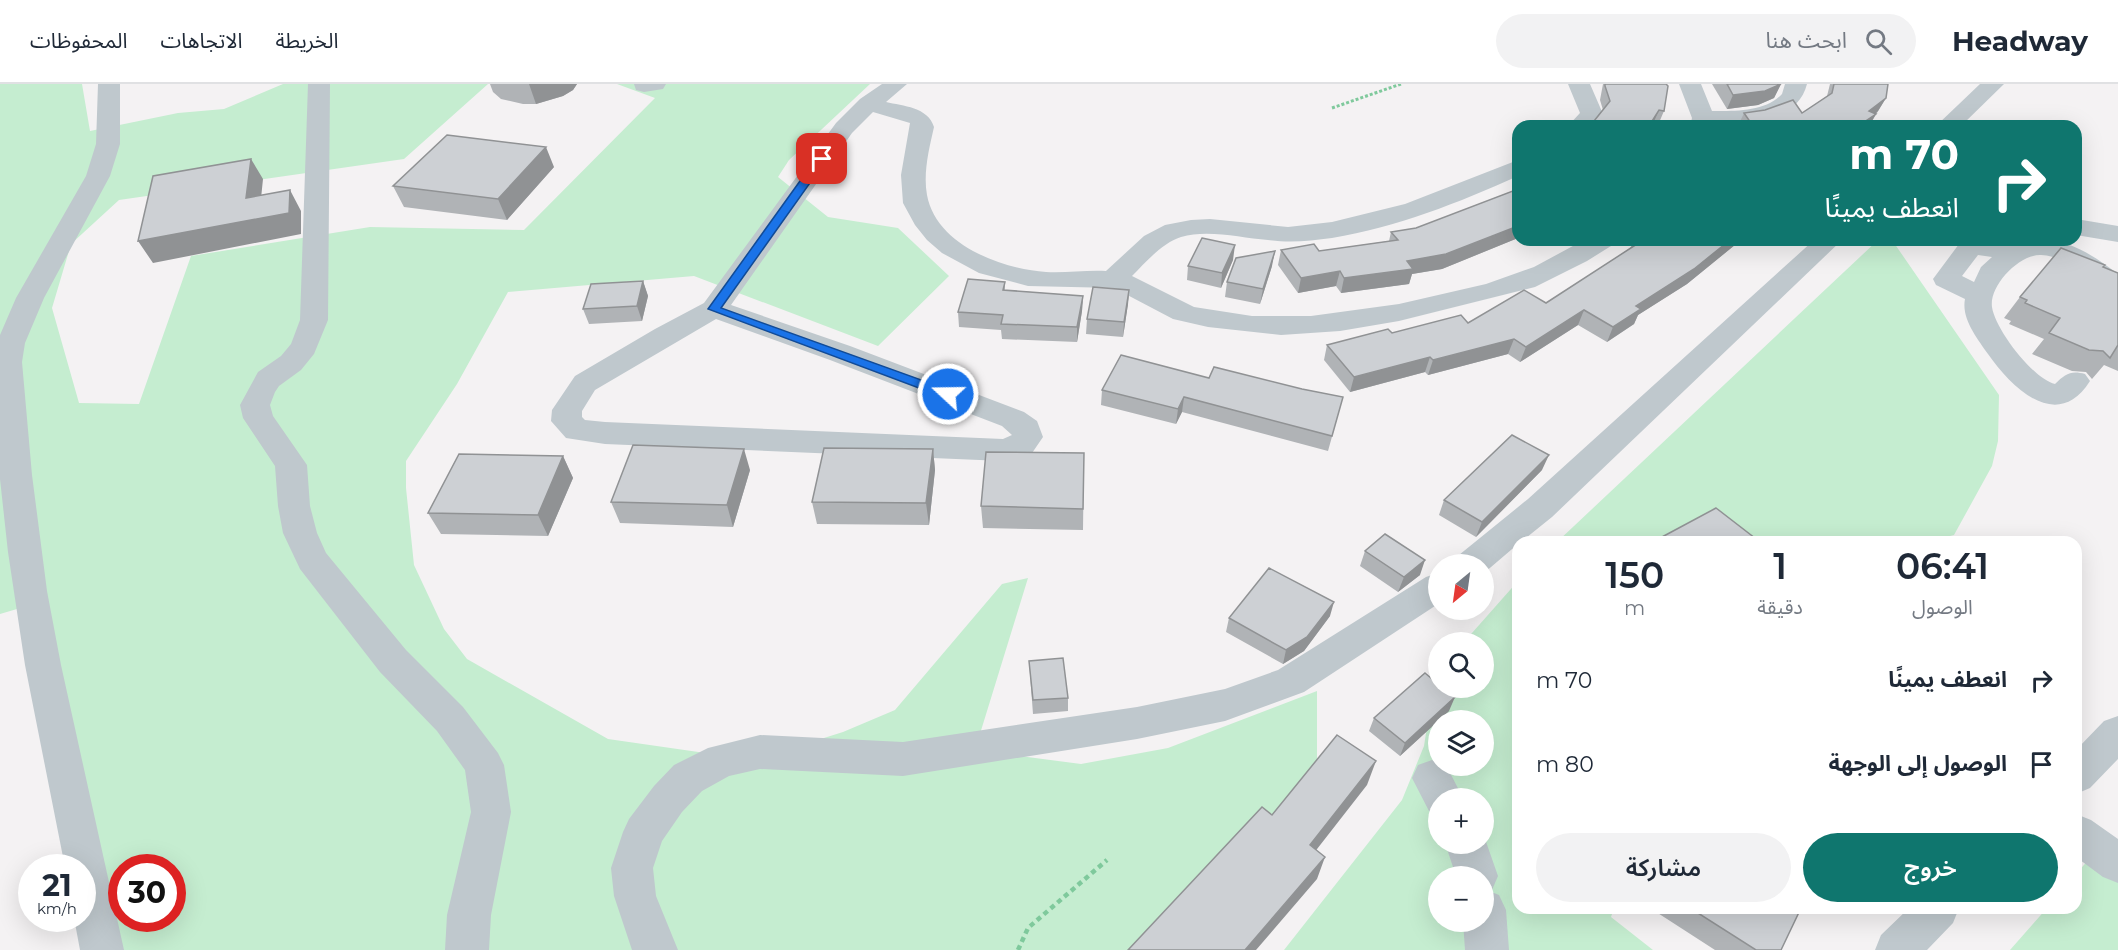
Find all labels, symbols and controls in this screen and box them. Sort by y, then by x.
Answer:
search box [1496,14,1916,68]
text: Headway [1952,24,2088,58]
icon: search [1862,25,1895,58]
text: ابحث هنا [1765,27,1847,54]
text: المحفوظات [30,28,127,53]
text: الاتجاهات [160,28,242,53]
text: الخريطة [275,28,338,53]
text: 70 m [1849,128,1959,180]
pin [796,133,847,184]
icon: arrive [805,142,838,175]
icon: right [1980,144,2058,222]
text: انعطف يمينًا [1824,191,1959,224]
position arrow [916,362,980,426]
text: 1 [1773,544,1787,588]
text: 06:41 [1896,544,1989,588]
text: 150 [1605,553,1664,597]
north arrow [1428,554,1494,620]
map controls [1428,554,1494,932]
text: دقيقة [1757,595,1803,619]
text: الوصول [1912,595,1973,619]
text: m [1624,596,1645,620]
button: search [1428,632,1494,698]
icon: right [2025,664,2058,697]
text: انعطف يمينًا [1888,666,2007,693]
text: 70 m [1536,667,1592,694]
button: layers [1428,710,1494,776]
icon: arrive [2025,748,2058,781]
text: الوصول إلى الوجهة [1828,750,2007,777]
text: 80 m [1536,751,1594,778]
button: + [1428,788,1494,854]
button: مشاركة [1536,833,1791,902]
button: خروج [1803,833,2058,902]
speed limit sign: 30 [108,854,186,932]
button: − [1428,866,1494,932]
text: 21 [42,867,72,904]
text: km/h [37,899,77,918]

